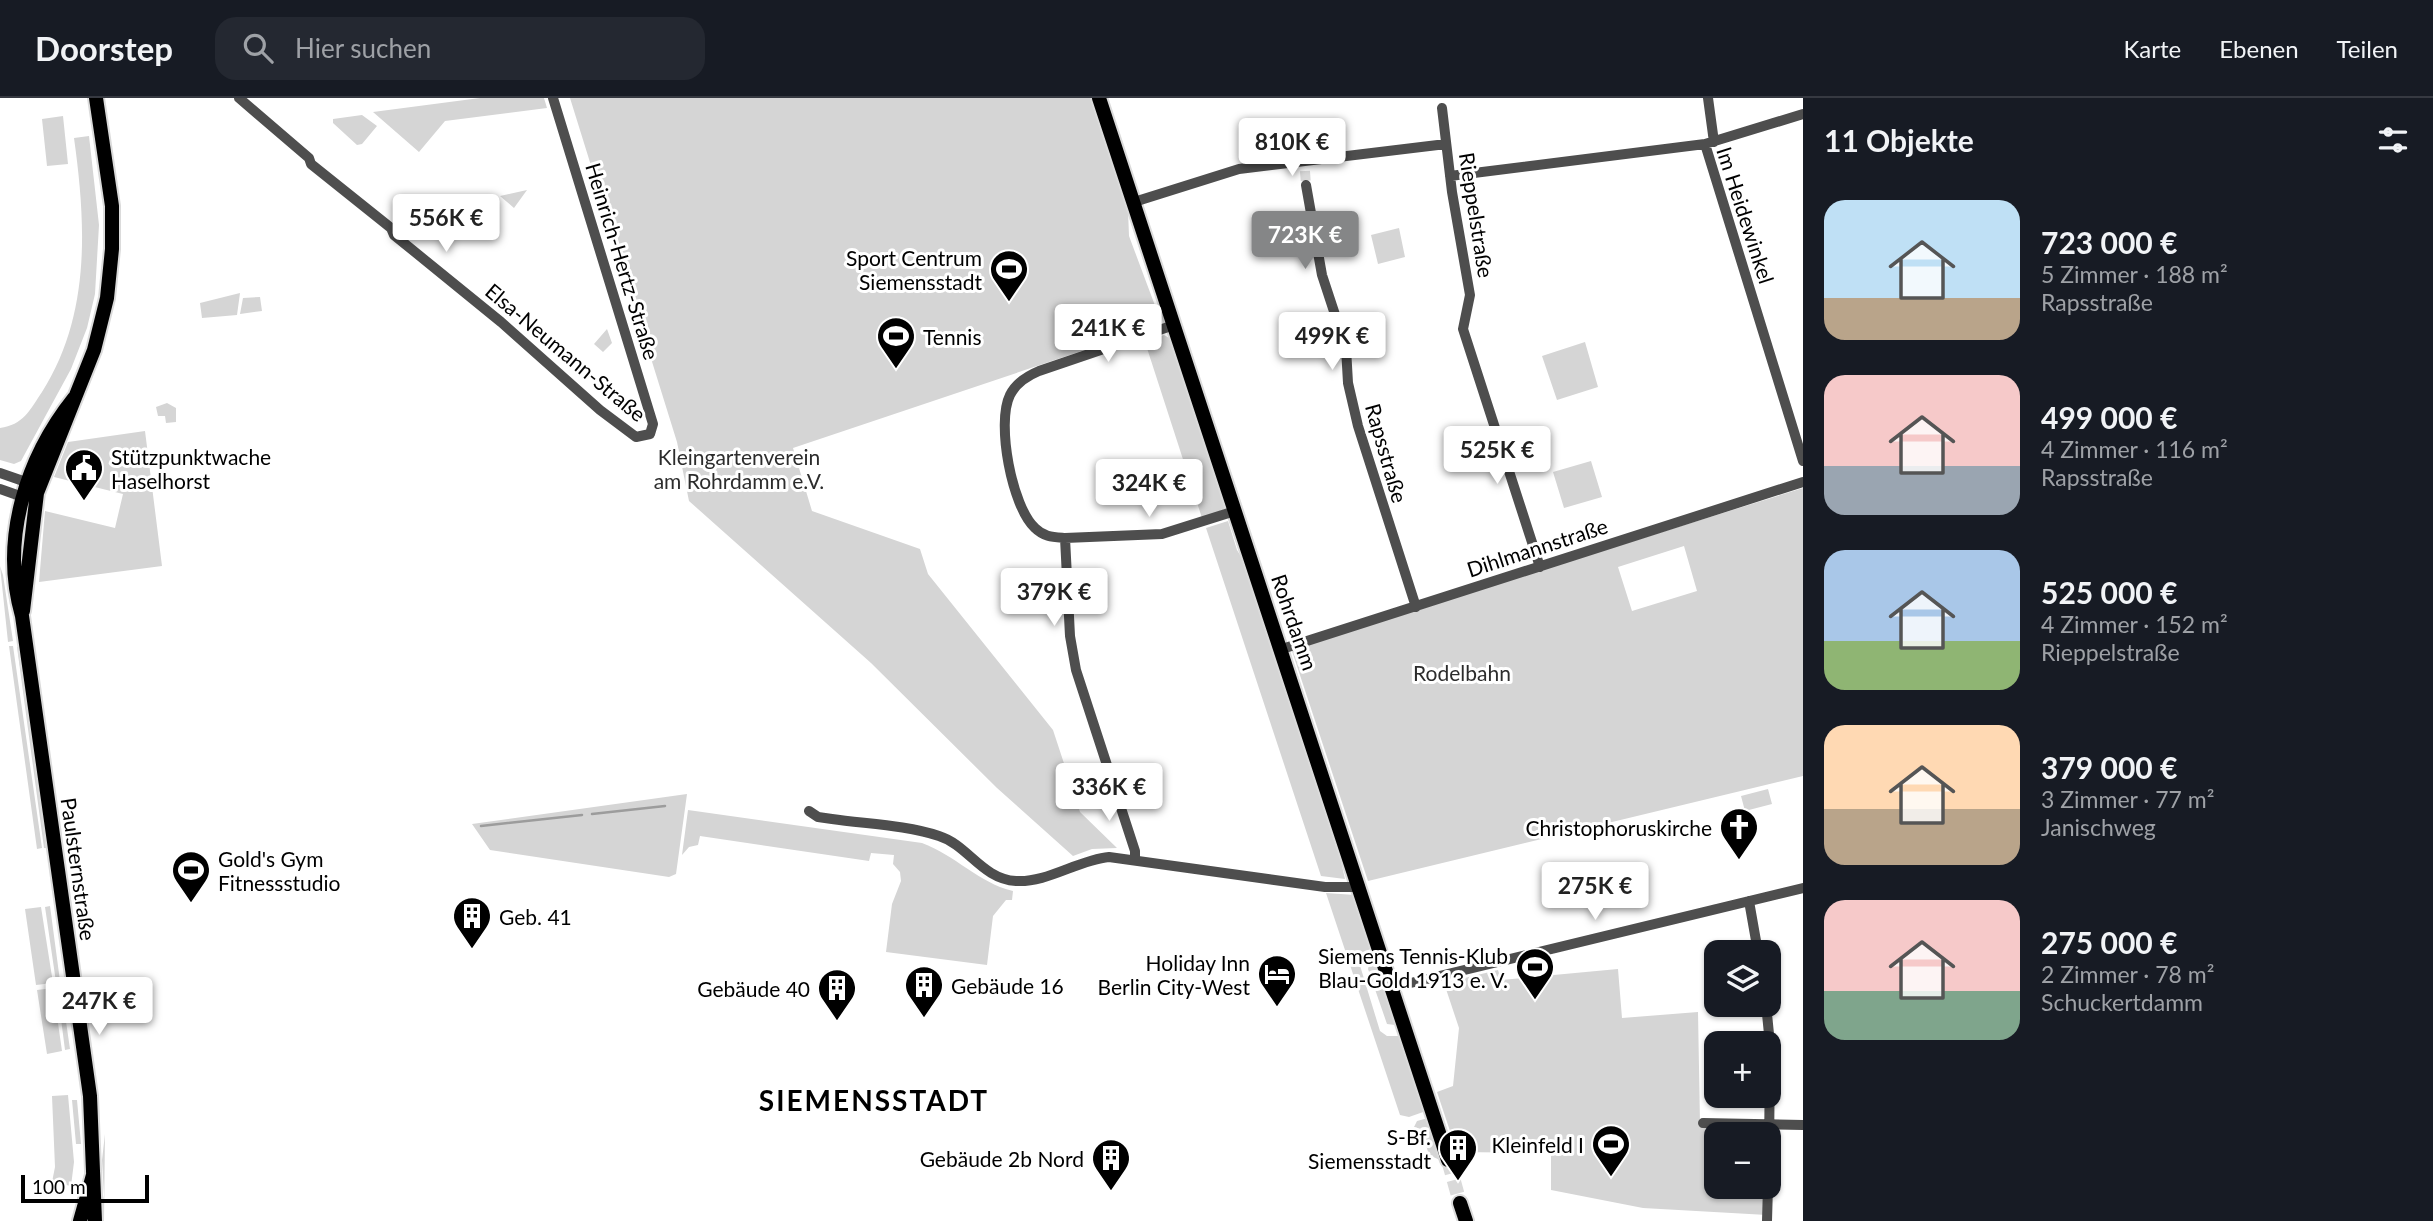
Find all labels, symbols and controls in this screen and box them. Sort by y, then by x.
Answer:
search box [215,17,705,80]
text: Doorstep [35,28,173,68]
icon: search [239,29,277,67]
text: Hier suchen [295,32,431,64]
text: Karte [2124,34,2181,63]
text: Ebenen [2219,34,2299,63]
text: Teilen [2337,34,2398,63]
pin: 810K € [1235,118,1349,178]
icon: filters [2374,121,2412,159]
text: 11 Objekte [1824,122,1974,158]
text: 810K € [1255,127,1329,155]
street label: Im Heidewinkel [1712,143,1780,287]
street label: Rieppelstraße [1455,151,1499,279]
street label: Heinrich-Hertz-Straße [581,160,665,362]
pin: 556K € [389,194,503,254]
text: 556K € [409,203,483,231]
pin: 723K € [1248,212,1362,271]
text: 723K € [1268,220,1342,248]
text: 723 000 € [2041,224,2177,260]
icon: home [1880,228,1964,312]
place label: Sport Centrum Siemensstadt [846,245,982,294]
sports icon: Sport Centrum Siemensstadt [988,248,1030,303]
text: 5 Zimmer · 188 m² [2041,260,2228,288]
street label: Elsa-Neumann-Straße [481,278,651,426]
text: Rapsstraße [2041,288,2153,316]
pin: 241K € [1051,304,1165,364]
text: 241K € [1071,313,1145,341]
pin: 499K € [1275,313,1389,372]
sports icon: Tennis [875,315,917,370]
text: 499K € [1295,321,1369,349]
place label: Tennis [923,324,982,349]
text: 499 000 € [2041,399,2177,435]
street label: Rapsstraße [1361,400,1413,506]
icon: home [1880,403,1964,487]
pin: 525K € [1440,426,1554,486]
text: 525K € [1460,435,1534,463]
text: 4 Zimmer · 116 m² [2041,435,2228,463]
place label: Stützpunktwache Haselhorst [111,444,271,493]
park label: Kleingartenverein am Rohrdamm e.V. [654,444,824,493]
public building icon: Stützpunktwache Haselhorst [63,447,105,502]
pin: 324K € [1092,460,1206,519]
text: Rapsstraße [2041,463,2153,491]
text: 324K € [1112,468,1186,496]
street label: Dihlmannstraße [1464,512,1610,582]
pin: 379K € [997,568,1111,628]
street label: Rohrdamm [1267,571,1323,673]
text: 525 000 € [2041,574,2177,610]
text: 379K € [1017,577,1091,605]
icon: home [1880,578,1964,662]
text: 4 Zimmer · 152 m² [2041,610,2228,638]
text: Rieppelstraße [2041,638,2180,666]
park label: Rodelbahn [1413,660,1511,685]
text: 379 000 € [2041,749,2177,785]
icon: home [1880,753,1964,837]
pin: 336K € [1052,764,1166,823]
text: 336K € [1072,772,1146,800]
text: 3 Zimmer · 77 m² [2041,785,2214,813]
street label: Paulsternstraße [57,796,101,942]
church icon: Christophoruskirche [1718,806,1760,861]
text: Janischweg [2041,813,2156,841]
place label: Christophoruskirche [1525,815,1712,840]
place label: Gold's Gym Fitnessstudio [218,846,341,895]
sports icon: Gold's Gym Fitnessstudio [170,849,212,904]
pin: 275K € [1538,862,1652,922]
text: 275K € [1558,871,1632,899]
building icon: Geb. 41 [451,895,493,950]
place label: Geb. 41 [499,904,572,929]
text: 275 000 € [2041,924,2177,960]
icon: home [1880,928,1964,1012]
map controls [1704,940,1781,1199]
button: layers [1704,940,1781,1017]
place label: Siemens Tennis-Klub Blau-Gold 1913 e. V. [1318,943,1508,992]
sports icon: Siemens Tennis-Klub Blau-Gold 1913 e. V. [1514,946,1556,1001]
place label: Holiday Inn Berlin City-West [1098,950,1250,999]
hotel icon: Holiday Inn Berlin City-West [1256,953,1298,1008]
text: 2 Zimmer · 78 m² [2041,960,2214,988]
building icon: Gebäude 16 [903,964,945,1019]
building icon: Gebäude 40 [816,967,858,1022]
place label: Gebäude 16 [951,973,1064,998]
place label: Gebäude 40 [697,976,810,1001]
pin: 247K € [42,978,156,1037]
text: 247K € [62,986,136,1014]
text: Schuckertdamm [2041,988,2203,1016]
button: + [1704,1031,1781,1108]
district label: SIEMENSSTADT [759,1083,989,1117]
button: − [1704,1122,1781,1199]
sports icon: Kleinfeld I [1590,1123,1632,1178]
place label: S-Bf. Siemensstadt [1308,1124,1431,1173]
building icon: S-Bf. Siemensstadt [1437,1127,1479,1182]
place label: Kleinfeld I [1491,1132,1584,1157]
building icon: Gebäude 2b Nord [1090,1137,1132,1192]
place label: Gebäude 2b Nord [920,1146,1084,1171]
scale bar [21,1172,149,1204]
text: 100 m [32,1175,86,1198]

